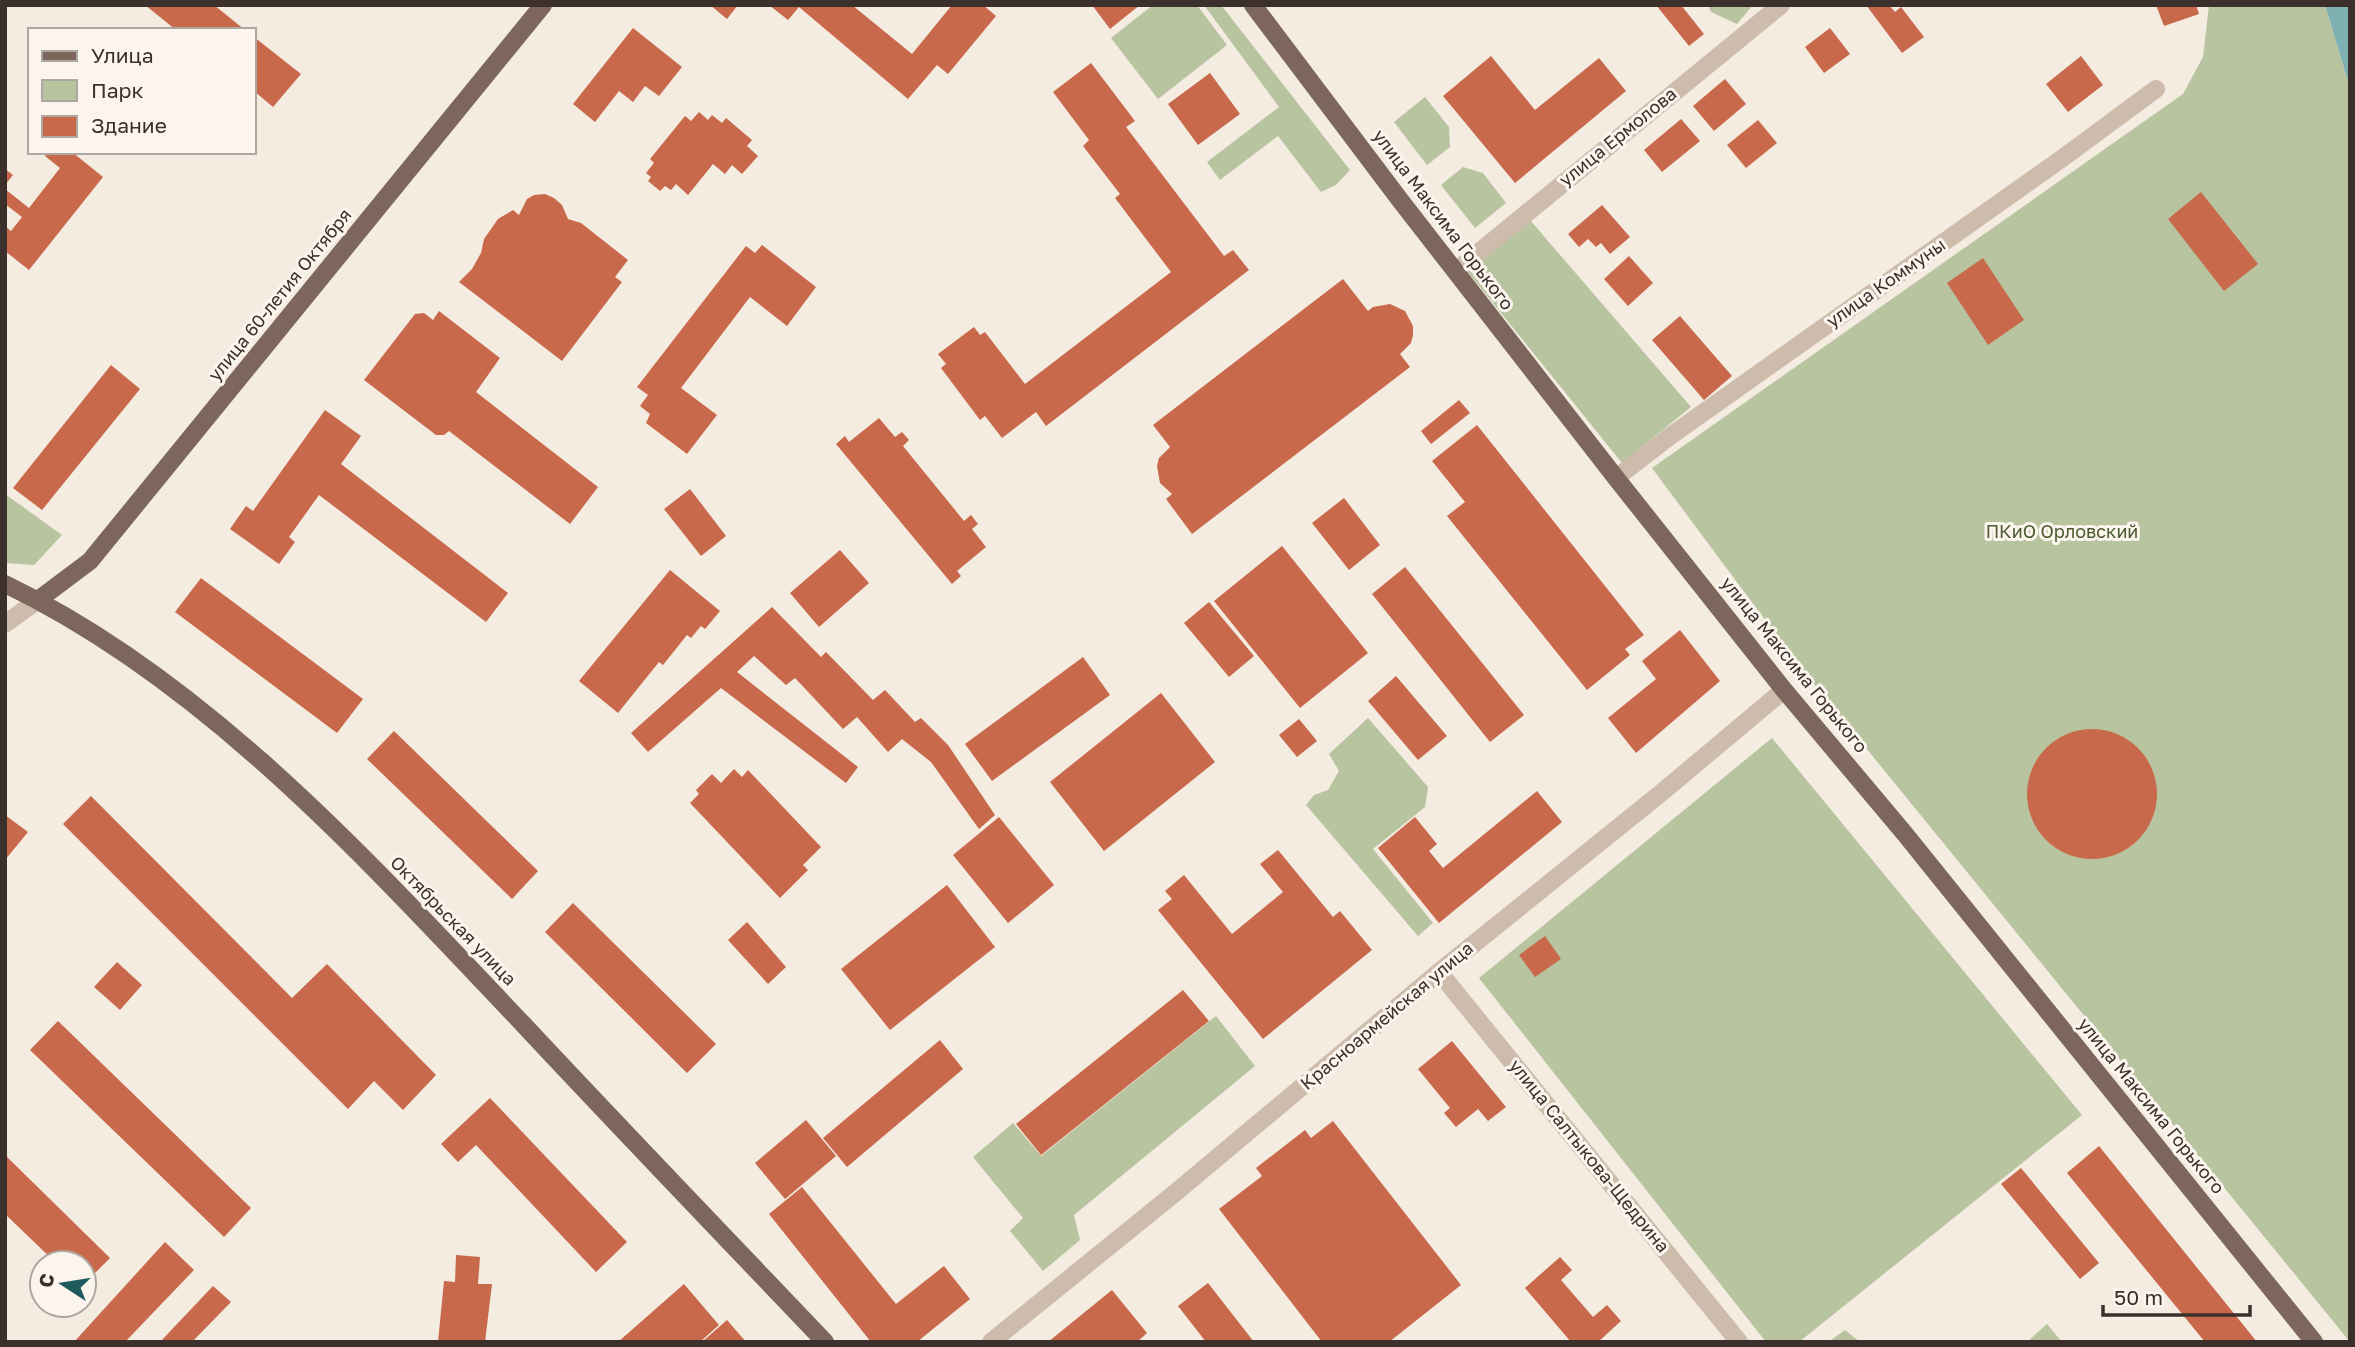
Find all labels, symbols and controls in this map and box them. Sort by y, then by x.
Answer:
legend [28,28,256,154]
text: Улица [91,42,154,68]
text: Парк [91,77,144,103]
street label: улица Ермолова [1554,82,1680,190]
text: Здание [91,112,167,138]
street label: улица Максима Горького [1369,125,1519,314]
street label: улица 60-летия Октября [203,204,356,385]
street label: улица Коммуны [1822,233,1949,331]
park label: ПКиО Орловский [1986,520,2138,542]
street label: улица Максима Горького [1717,572,1873,757]
street label: Октябрьская улица [386,851,521,990]
street label: Красноармейская улица [1296,937,1477,1094]
street label: улица Максима Горького [2074,1013,2230,1198]
street label: улица Салтыкова-Щедрина [1505,1054,1675,1256]
north arrow [28,1249,98,1319]
text: С [33,1271,59,1289]
scale bar [2103,1274,2250,1318]
text: 50 m [2114,1284,2163,1310]

